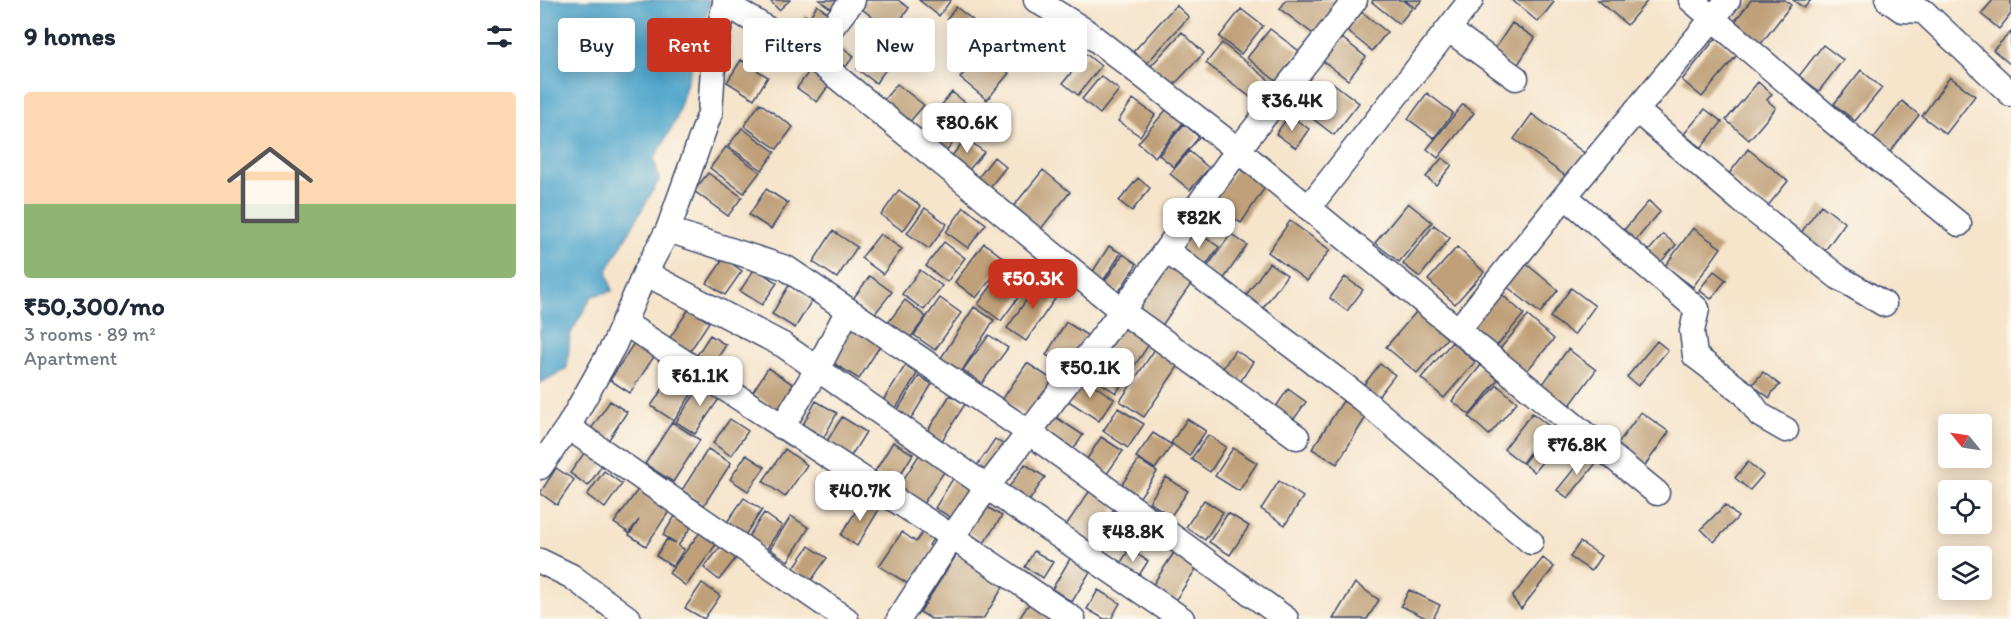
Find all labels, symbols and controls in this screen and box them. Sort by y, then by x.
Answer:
chip: Buy [558,18,635,72]
chip: Rent [647,18,731,72]
chip: Filters [743,18,843,72]
chip: New [855,18,935,72]
chip: Apartment [947,18,1087,72]
text: 9 homes [24,20,116,52]
icon: filters [483,20,516,53]
pin: ₹36.4K [1243,81,1341,132]
text: ₹36.4K [1262,88,1322,112]
pin: ₹80.6K [918,103,1016,154]
text: ₹80.6K [936,110,998,134]
icon: home [216,131,324,239]
pin: ₹82K [1163,198,1235,249]
text: ₹82K [1177,205,1221,229]
pin: ₹50.3K [984,259,1082,310]
text: ₹50.3K [1002,266,1064,290]
text: ₹50,300/mo [24,290,165,322]
text: 3 rooms · 89 m² [24,322,156,346]
text: Apartment [24,346,117,370]
pin: ₹50.1K [1041,348,1139,399]
text: ₹50.1K [1060,355,1120,379]
pin: ₹61.1K [651,356,749,407]
text: ₹61.1K [672,363,728,387]
north arrow [1938,414,1992,468]
map controls [1938,414,1992,600]
pin: ₹76.8K [1528,425,1626,476]
text: ₹76.8K [1548,432,1606,456]
pin: ₹40.7K [811,471,909,522]
text: ₹40.7K [829,478,891,502]
button: locate [1938,480,1992,534]
pin: ₹48.8K [1084,512,1182,563]
text: ₹48.8K [1102,519,1164,543]
button: layers [1938,546,1992,600]

